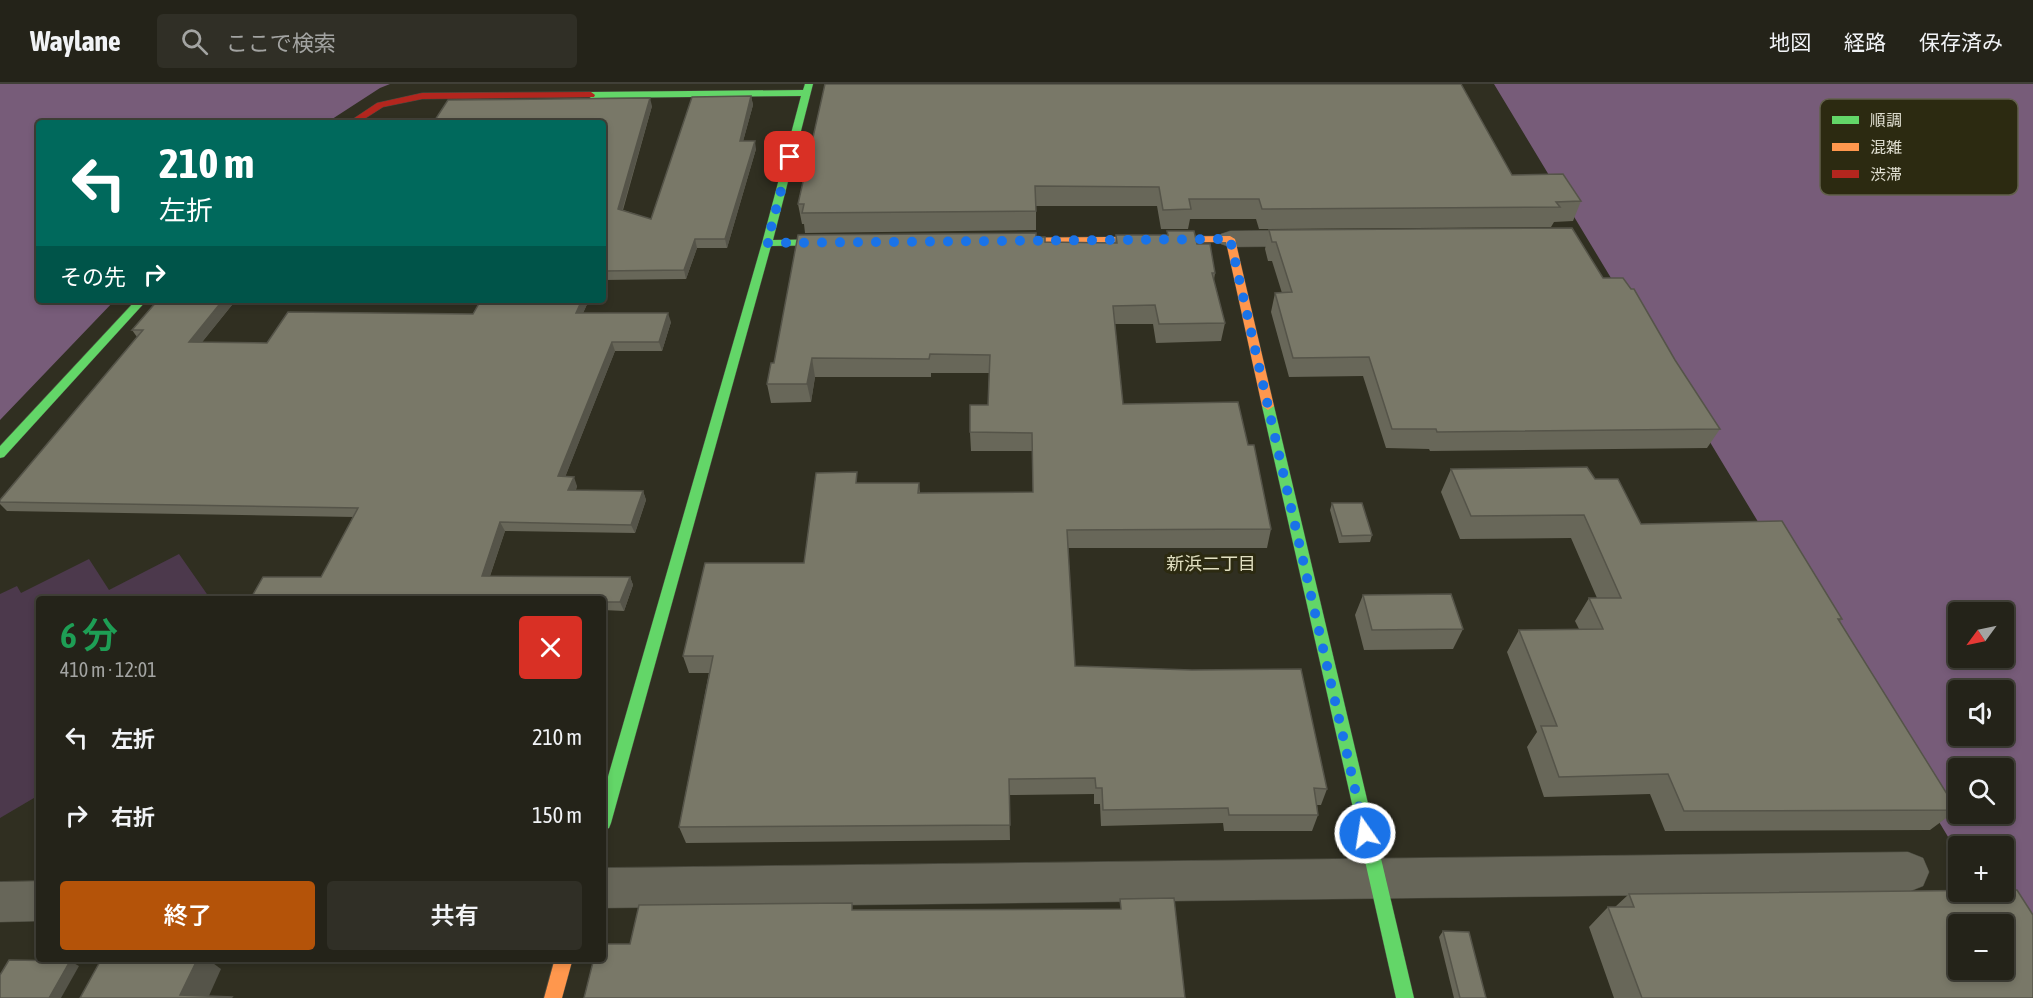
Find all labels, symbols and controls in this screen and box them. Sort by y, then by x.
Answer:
search box [157,14,577,68]
text: Waylane [30,25,121,57]
icon: search [178,25,211,58]
text: ここで検索 [226,30,336,56]
text: 地図 [1769,30,1811,54]
text: 経路 [1844,30,1886,54]
text: 保存済み [1919,30,2003,54]
legend [1820,99,2018,195]
text: 順調 [1870,111,1902,129]
pin [764,131,815,182]
text: 混雑 [1870,138,1902,156]
text: 210 m [159,139,254,187]
icon: arrive [773,140,806,173]
icon: left [60,144,138,222]
text: 渋滞 [1870,165,1902,183]
text: 左折 [159,195,213,226]
icon: right [138,258,171,291]
text: その先 [60,264,126,290]
district label: 新浜二丁目 [1166,553,1256,574]
north arrow [1948,602,2014,668]
map controls [1948,602,2014,980]
text: 6 分 [60,614,118,656]
button: close [519,616,582,679]
text: 410 m · 12:01 [60,658,157,681]
button: sound [1948,680,2014,746]
icon: left [60,721,93,754]
text: 210 m [532,724,582,750]
text: 左折 [111,726,155,752]
button: search [1948,758,2014,824]
icon: right [60,799,93,832]
position arrow [1333,801,1397,865]
text: 150 m [532,802,582,828]
text: 右折 [111,804,155,830]
button: + [1948,836,2014,902]
button: 終了 [60,881,315,950]
button: 共有 [327,881,582,950]
button: − [1948,914,2014,980]

